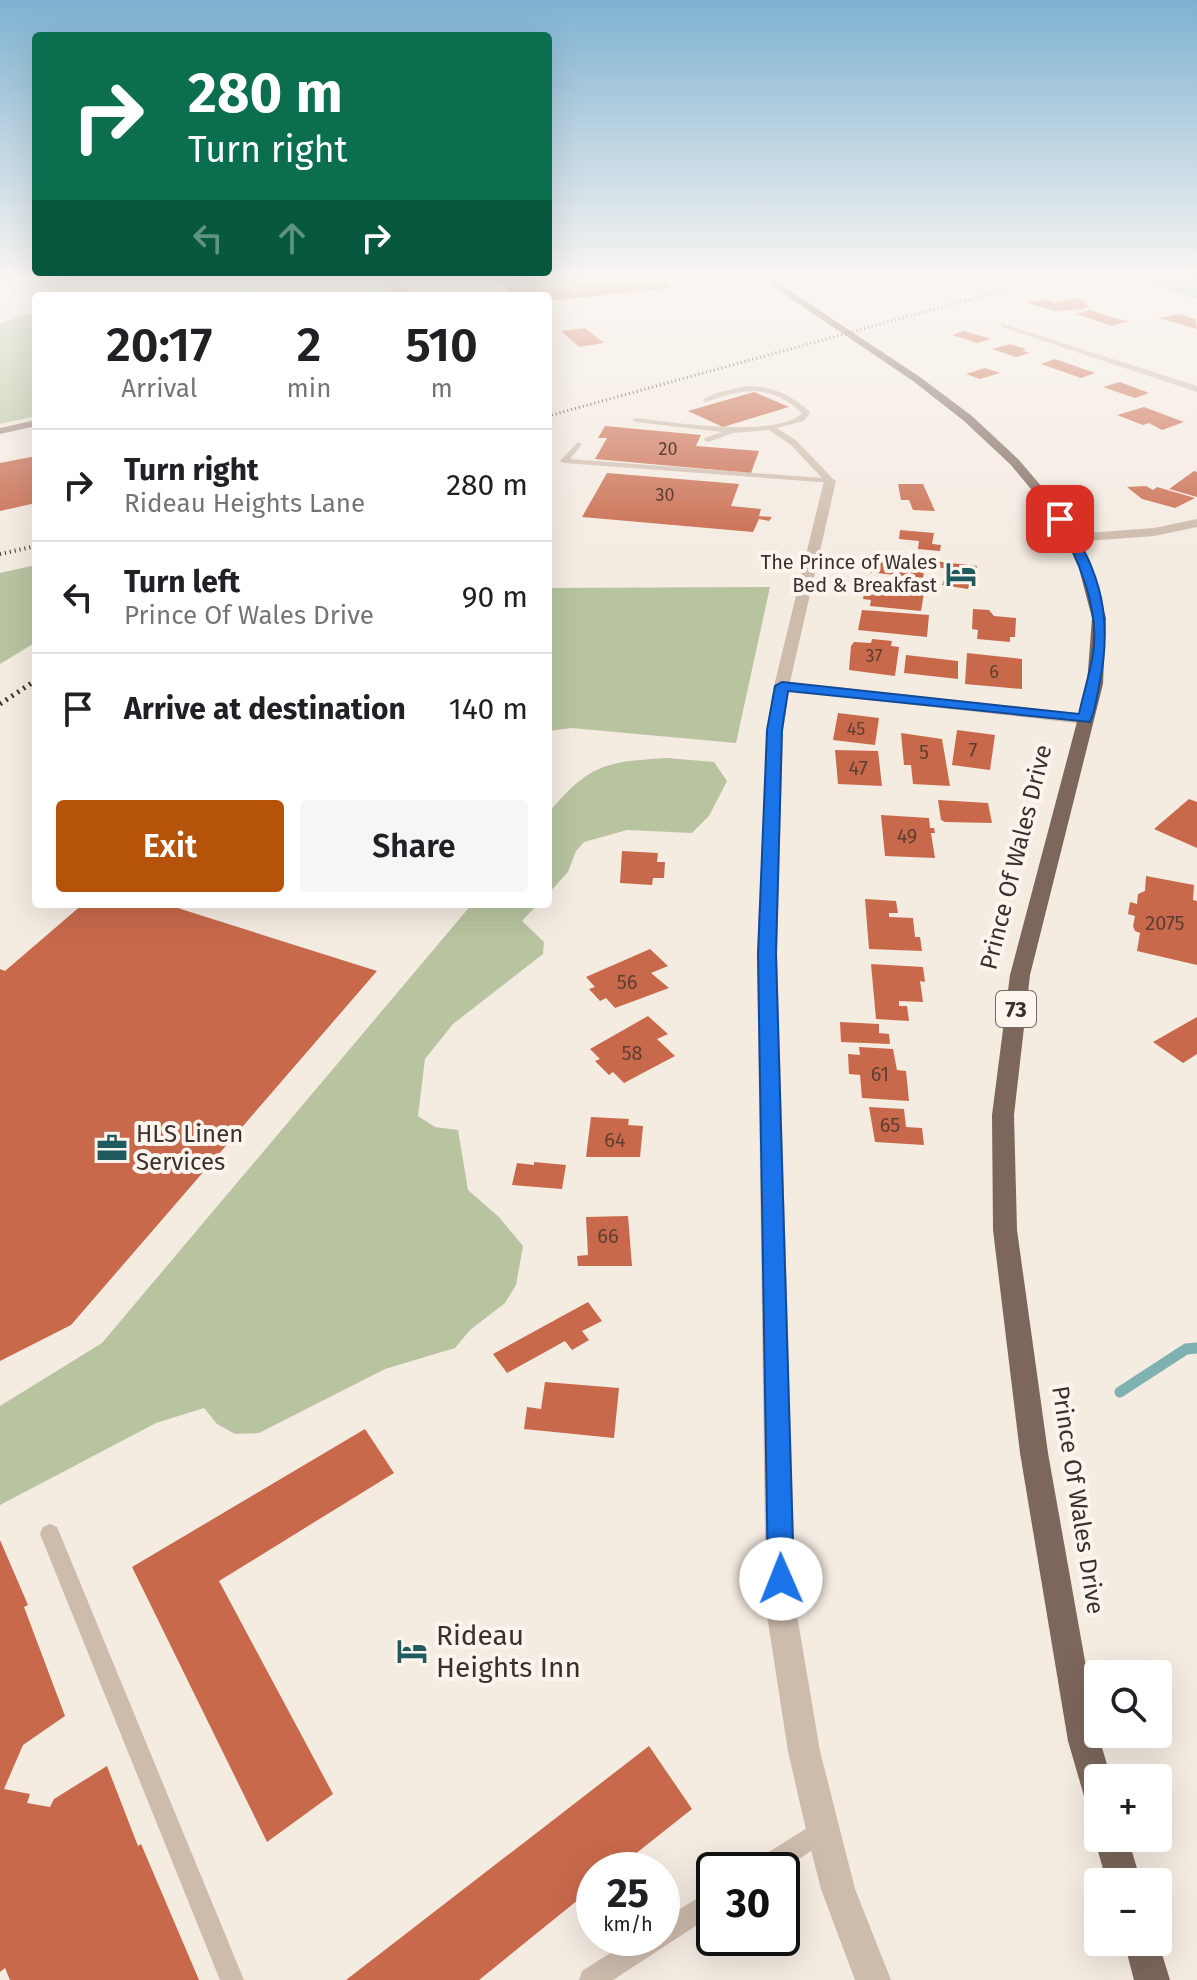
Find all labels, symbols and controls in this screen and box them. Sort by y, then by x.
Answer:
text: 280 m [188,60,343,127]
icon: right [56,64,160,168]
text: Turn right [188,128,348,172]
icon: left [186,216,230,260]
icon: ahead [270,216,314,260]
icon: right [354,216,398,260]
text: 20:17 [106,316,212,374]
text: 2 [297,316,321,374]
text: 510 [406,316,478,374]
text: Arrival [121,373,197,404]
text: min [287,373,331,404]
text: m [431,373,453,404]
house number: 20 [659,438,677,460]
text: Turn right [124,452,259,488]
icon: right [56,463,100,507]
text: 280 m [446,467,528,503]
house number: 30 [655,484,675,506]
pin [1026,485,1094,553]
text: Rideau Heights Lane [124,488,365,519]
icon: arrive [1038,497,1082,541]
place label: The Prince of Wales Bed & Breakfast [761,550,938,597]
hotel icon: The Prince of Wales Bed & Breakfast [944,557,978,591]
text: Turn left [124,564,240,600]
icon: left [56,575,100,619]
text: 90 m [462,579,528,615]
text: Prince Of Wales Drive [124,600,374,631]
house number: 37 [866,645,882,667]
house number: 6 [989,661,999,683]
icon: arrive [56,687,100,731]
text: Arrive at destination [124,691,406,727]
text: 140 m [449,691,528,727]
house number: 45 [847,718,865,740]
house number: 7 [969,738,978,762]
house number: 5 [919,740,929,764]
street label: Prince Of Wales Drive [975,742,1057,972]
house number: 47 [848,756,868,780]
button: Exit [56,800,284,892]
button: Share [300,800,528,892]
house number: 49 [897,824,917,848]
house number: 2075 [1145,911,1185,935]
house number: 56 [617,970,637,994]
road number: 73 [996,991,1036,1027]
house number: 58 [621,1041,643,1065]
house number: 61 [871,1062,889,1086]
house number: 65 [880,1113,900,1137]
place label: HLS Linen Services [136,1120,243,1176]
house number: 64 [604,1128,626,1152]
office icon: HLS Linen Services [95,1131,129,1165]
house number: 66 [597,1224,619,1248]
street label: Prince Of Wales Drive [1046,1384,1110,1616]
position arrow [739,1537,823,1621]
place label: Rideau Heights Inn [436,1619,581,1684]
hotel icon: Rideau Heights Inn [395,1634,429,1668]
map controls [1084,1660,1172,1956]
button: search [1084,1660,1172,1748]
button: + [1084,1764,1172,1852]
speed limit sign: 30 [696,1852,800,1956]
button: − [1084,1868,1172,1956]
text: 25 [607,1870,649,1918]
text: km/h [603,1912,653,1936]

